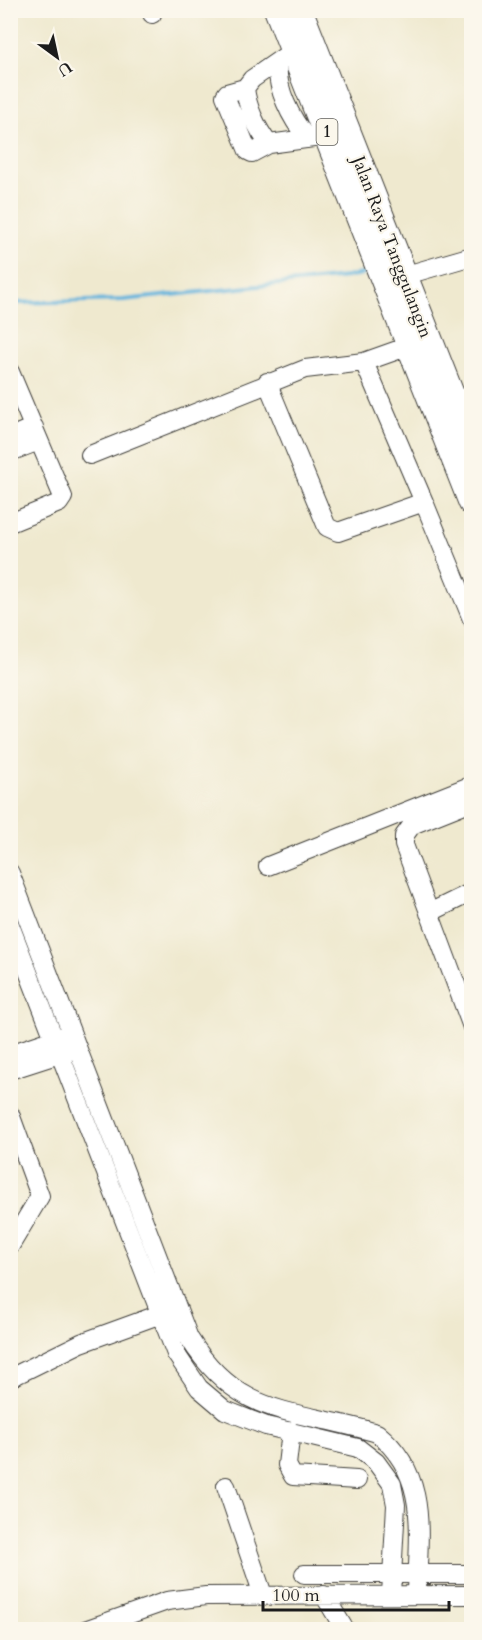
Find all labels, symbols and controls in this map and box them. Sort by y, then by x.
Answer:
north arrow [27,27,87,87]
text: U [53,56,76,82]
road number: 1 [316,119,338,145]
street label: Jalan Raya Tanggulangin [345,150,439,342]
scale bar [263,1574,449,1612]
text: 100 m [272,1583,320,1608]

